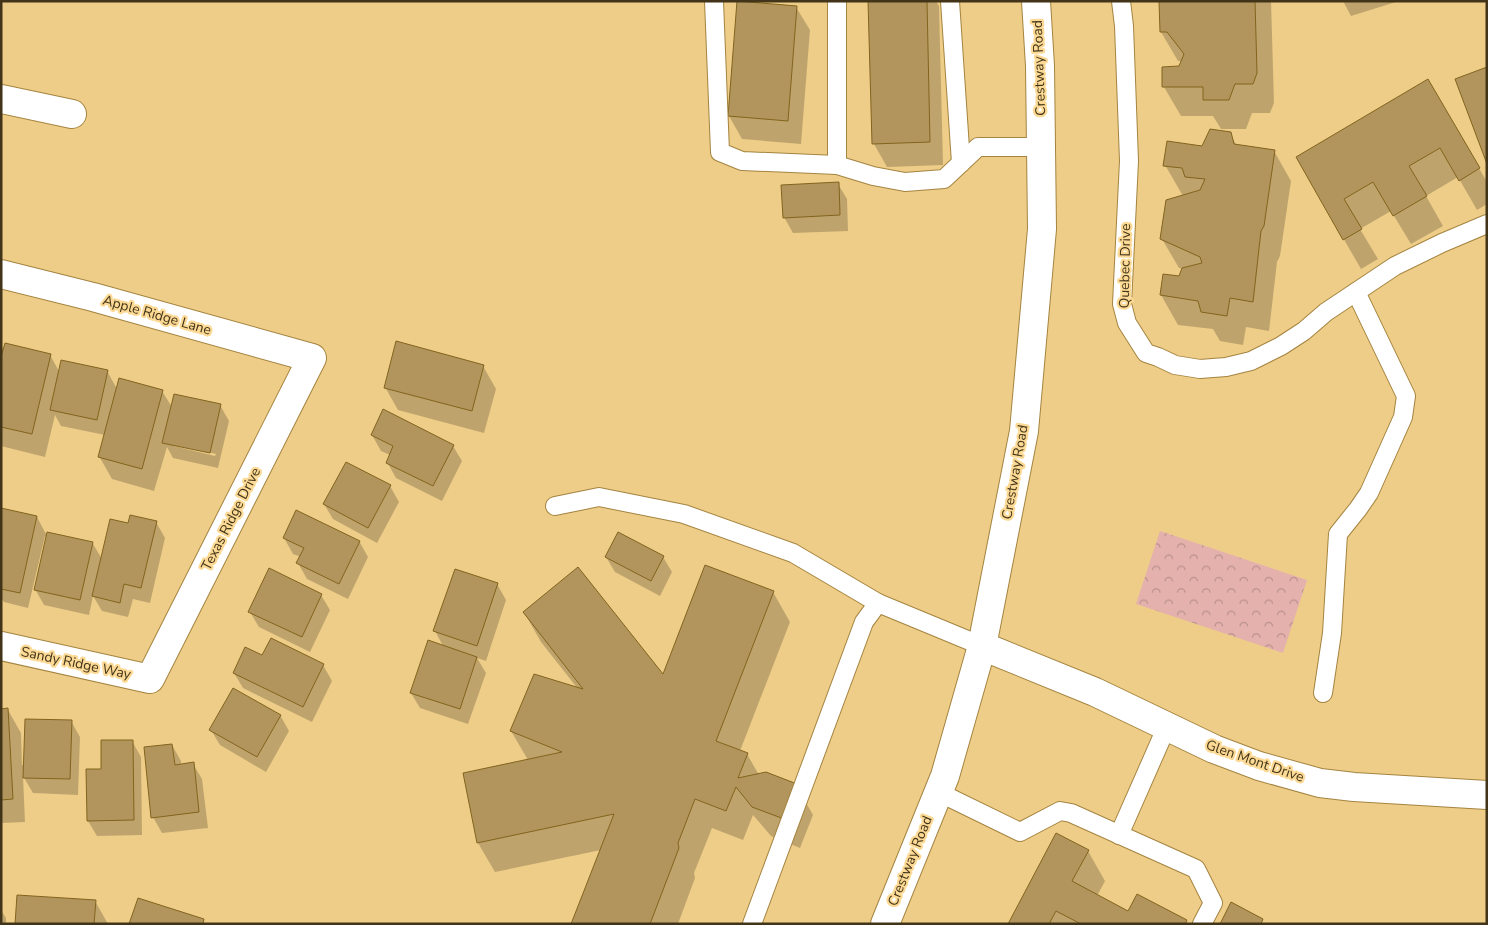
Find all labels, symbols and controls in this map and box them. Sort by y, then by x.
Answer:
street label: Crestway Road [1028,20,1050,116]
street label: Quebec Drive [1115,223,1135,309]
street label: Apple Ridge Lane [100,290,214,340]
street label: Crestway Road [997,423,1033,521]
street label: Texas Ridge Drive [197,464,265,574]
street label: Sandy Ridge Way [19,642,134,684]
street label: Glen Mont Drive [1203,735,1307,787]
street label: Crestway Road [883,813,937,909]

